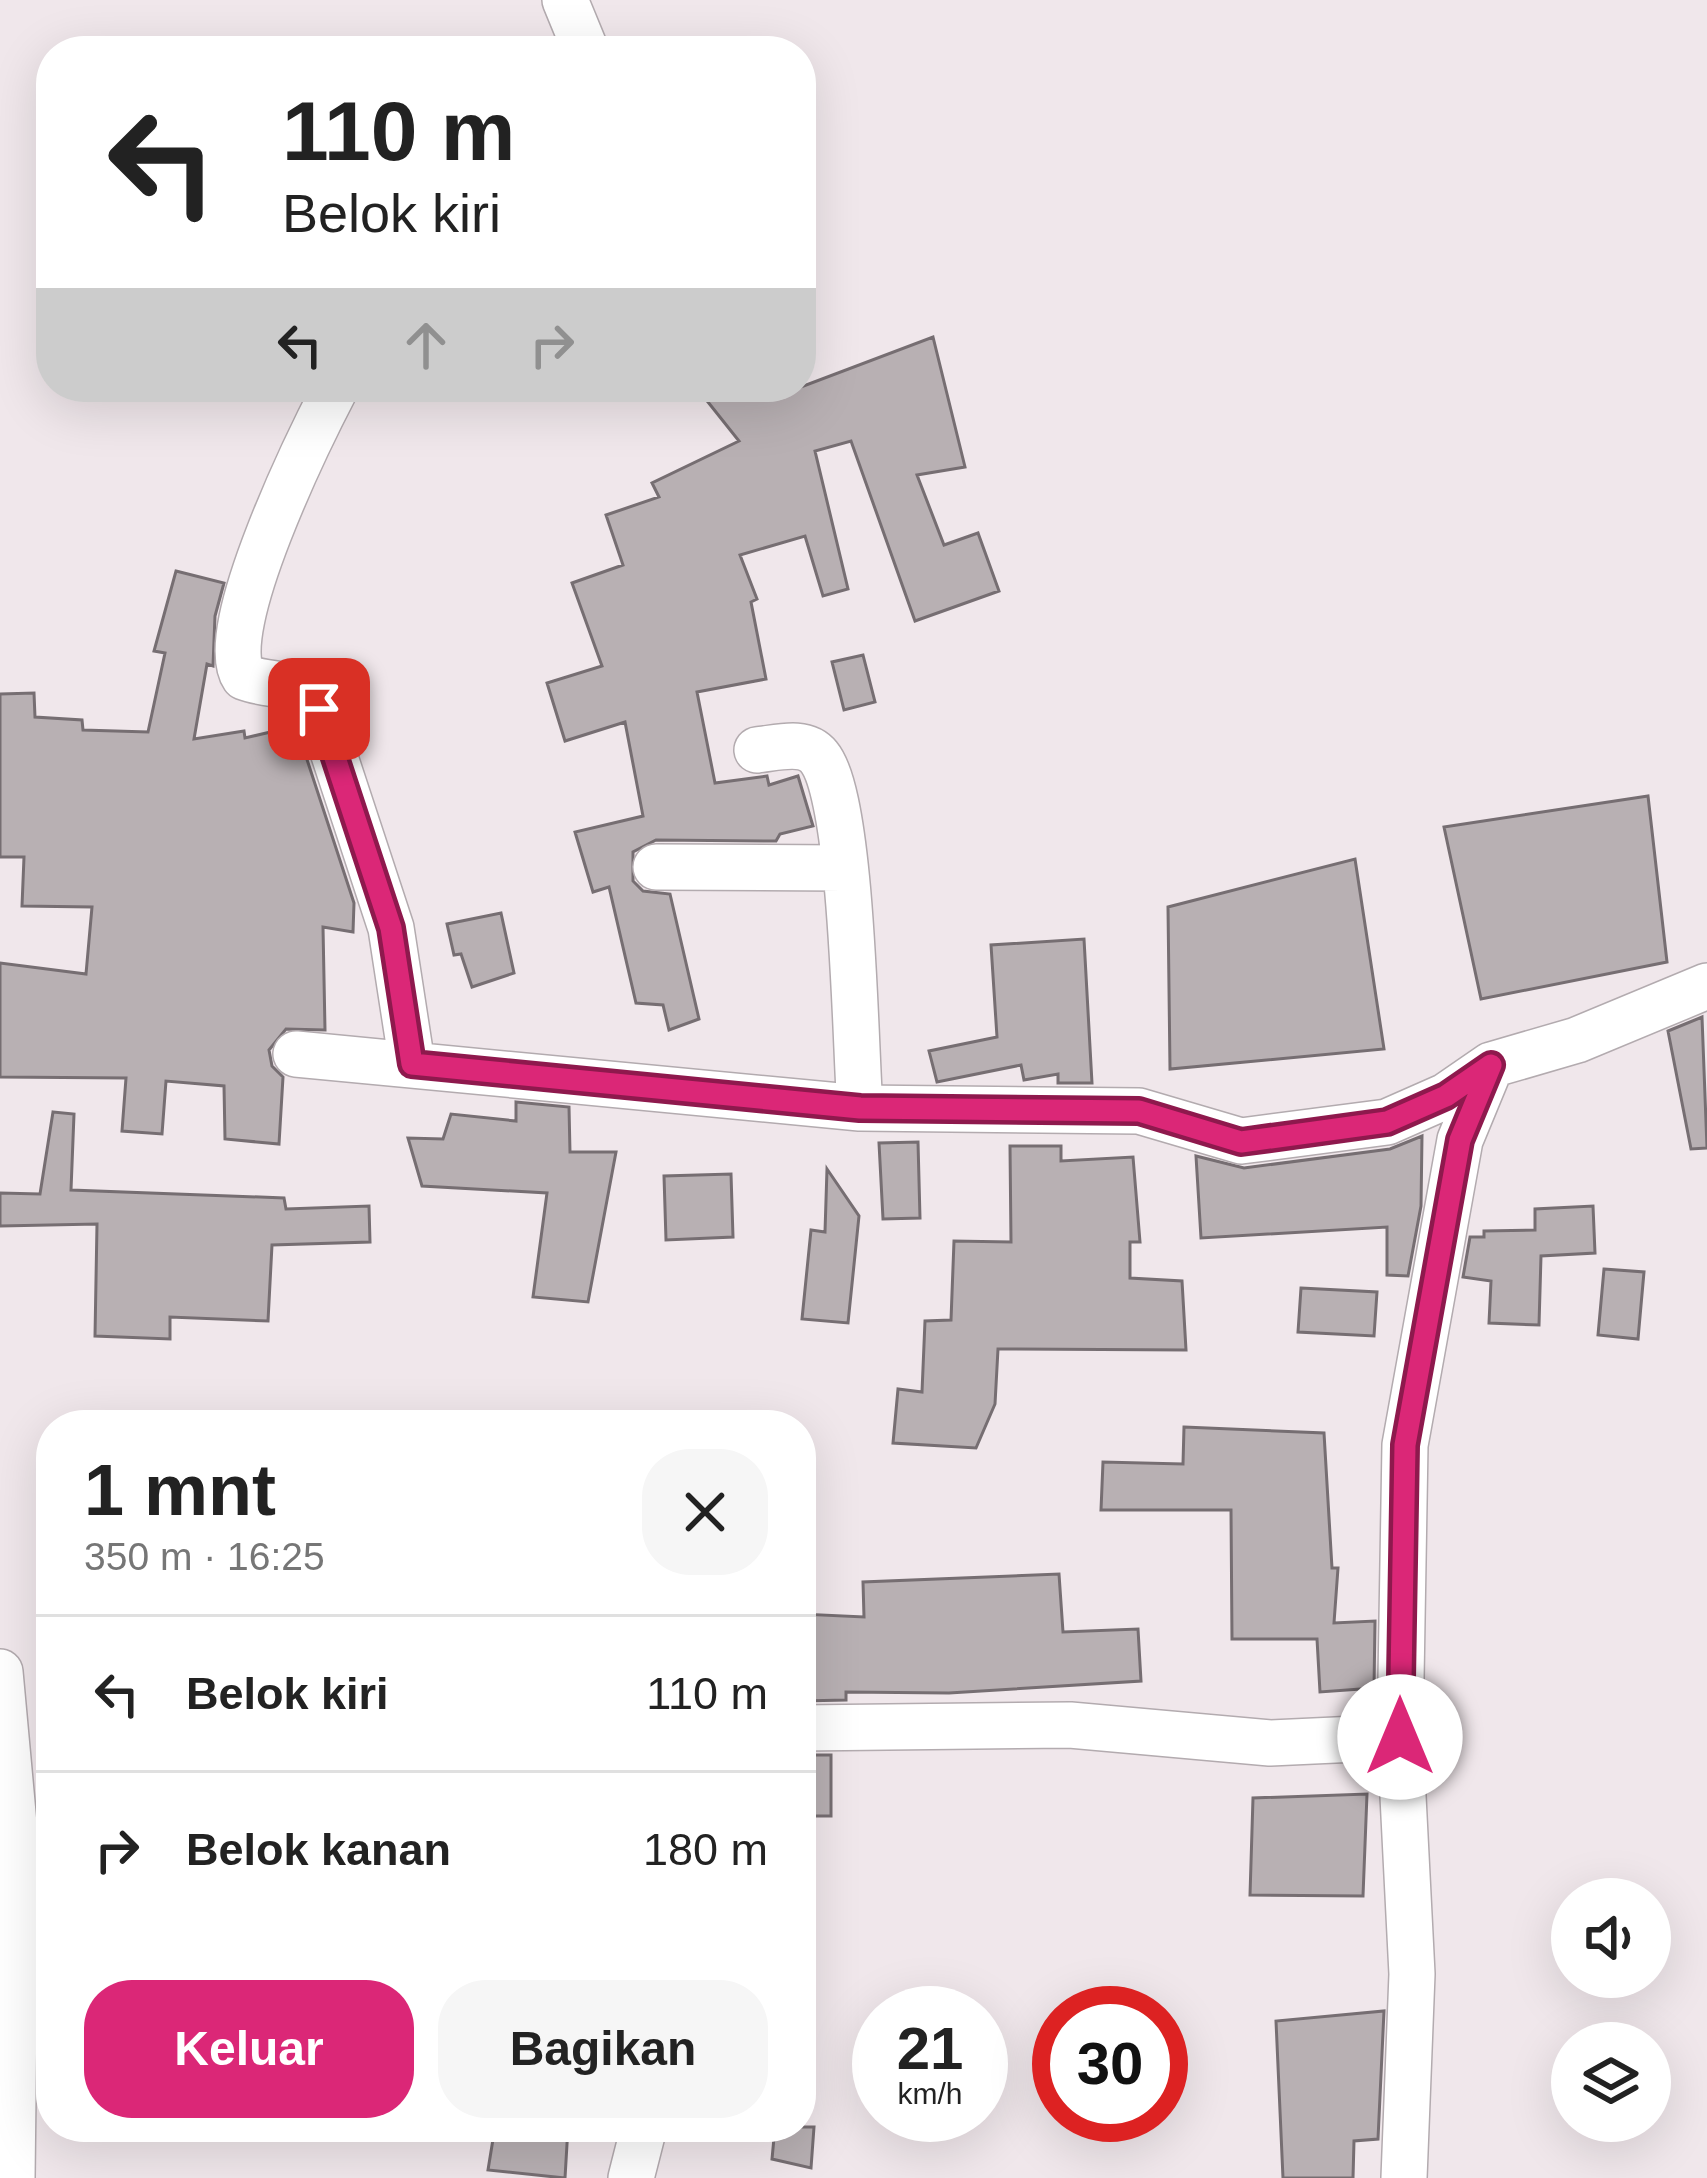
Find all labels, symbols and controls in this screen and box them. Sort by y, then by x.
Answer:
icon: left [84,84,240,240]
text: 110 m [282,84,516,178]
text: Belok kiri [282,183,501,243]
icon: left [267,312,333,378]
icon: ahead [393,312,459,378]
icon: right [519,312,585,378]
pin [268,658,370,760]
icon: arrive [286,676,352,742]
button: close [642,1449,768,1575]
text: 1 mnt [84,1450,276,1530]
text: 350 m · 16:25 [84,1535,325,1578]
icon: left [84,1661,150,1727]
text: Belok kiri [186,1668,389,1719]
text: 110 m [646,1668,768,1719]
position arrow [1337,1674,1463,1800]
icon: right [84,1817,150,1883]
text: Belok kanan [186,1824,451,1875]
text: 180 m [643,1824,768,1875]
map controls [1551,1878,1671,2142]
button: sound [1551,1878,1671,1998]
button: Keluar [84,1980,414,2118]
button: Bagikan [438,1980,768,2118]
speed limit sign: 30 [1032,1986,1188,2142]
text: 21 [897,2015,963,2082]
button: layers [1551,2022,1671,2142]
text: km/h [897,2077,963,2110]

